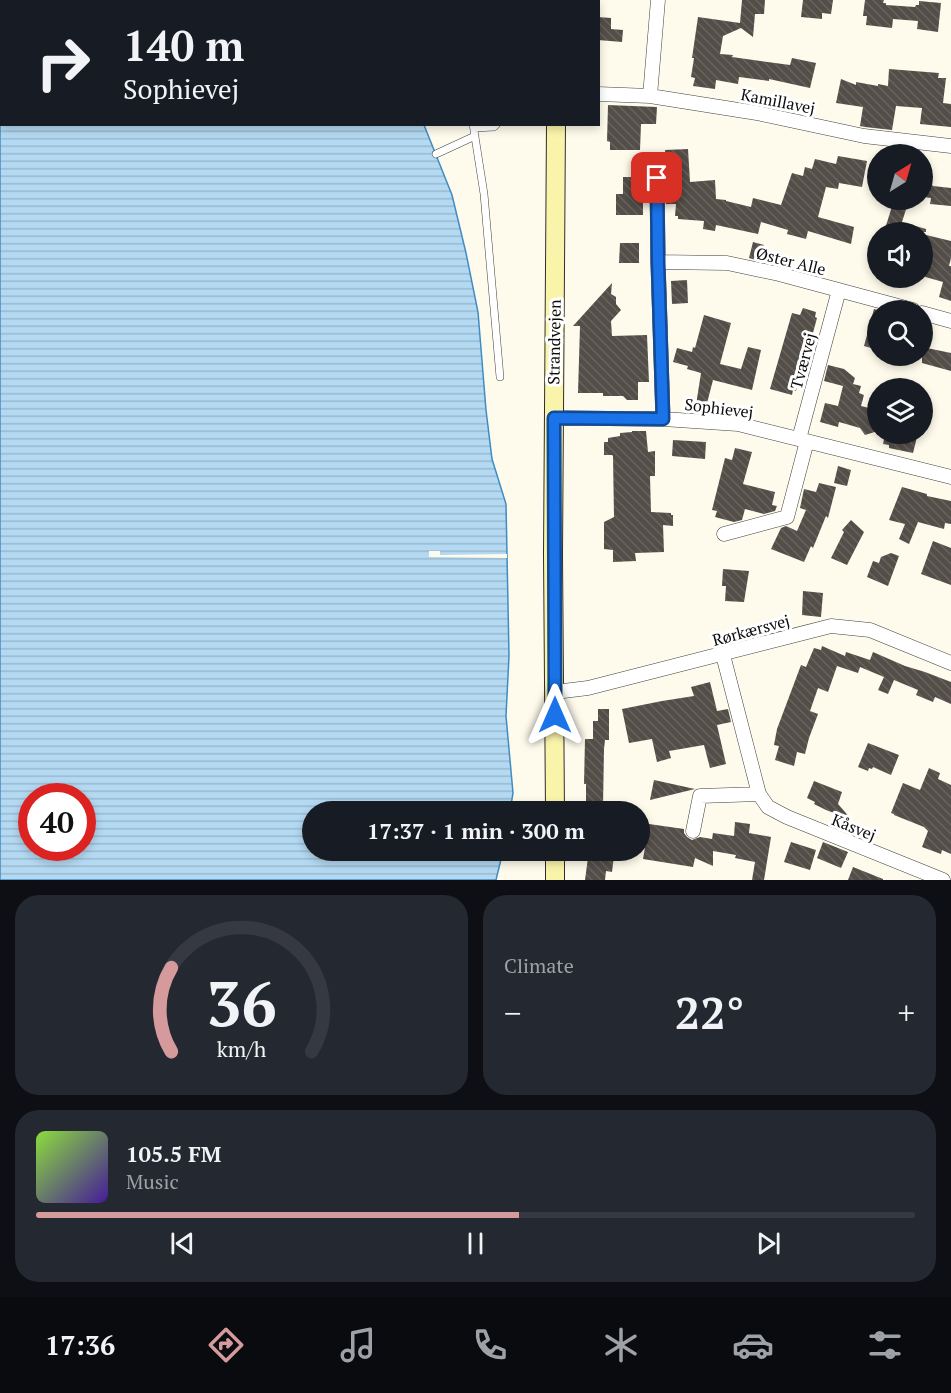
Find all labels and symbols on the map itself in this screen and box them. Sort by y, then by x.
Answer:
street label: Kamillavej [739,83,817,119]
north arrow [867,144,933,210]
pin [631,152,682,203]
street label: Øster Alle [754,242,828,280]
street label: Strandvejen [542,299,566,385]
street label: Tværvej [785,330,821,392]
street label: Sophievej [683,393,755,423]
street label: Rørkærsvej [710,609,792,651]
position arrow [523,683,587,747]
speed limit sign: 40 [18,783,96,861]
street label: Kåsvej [829,808,879,846]

